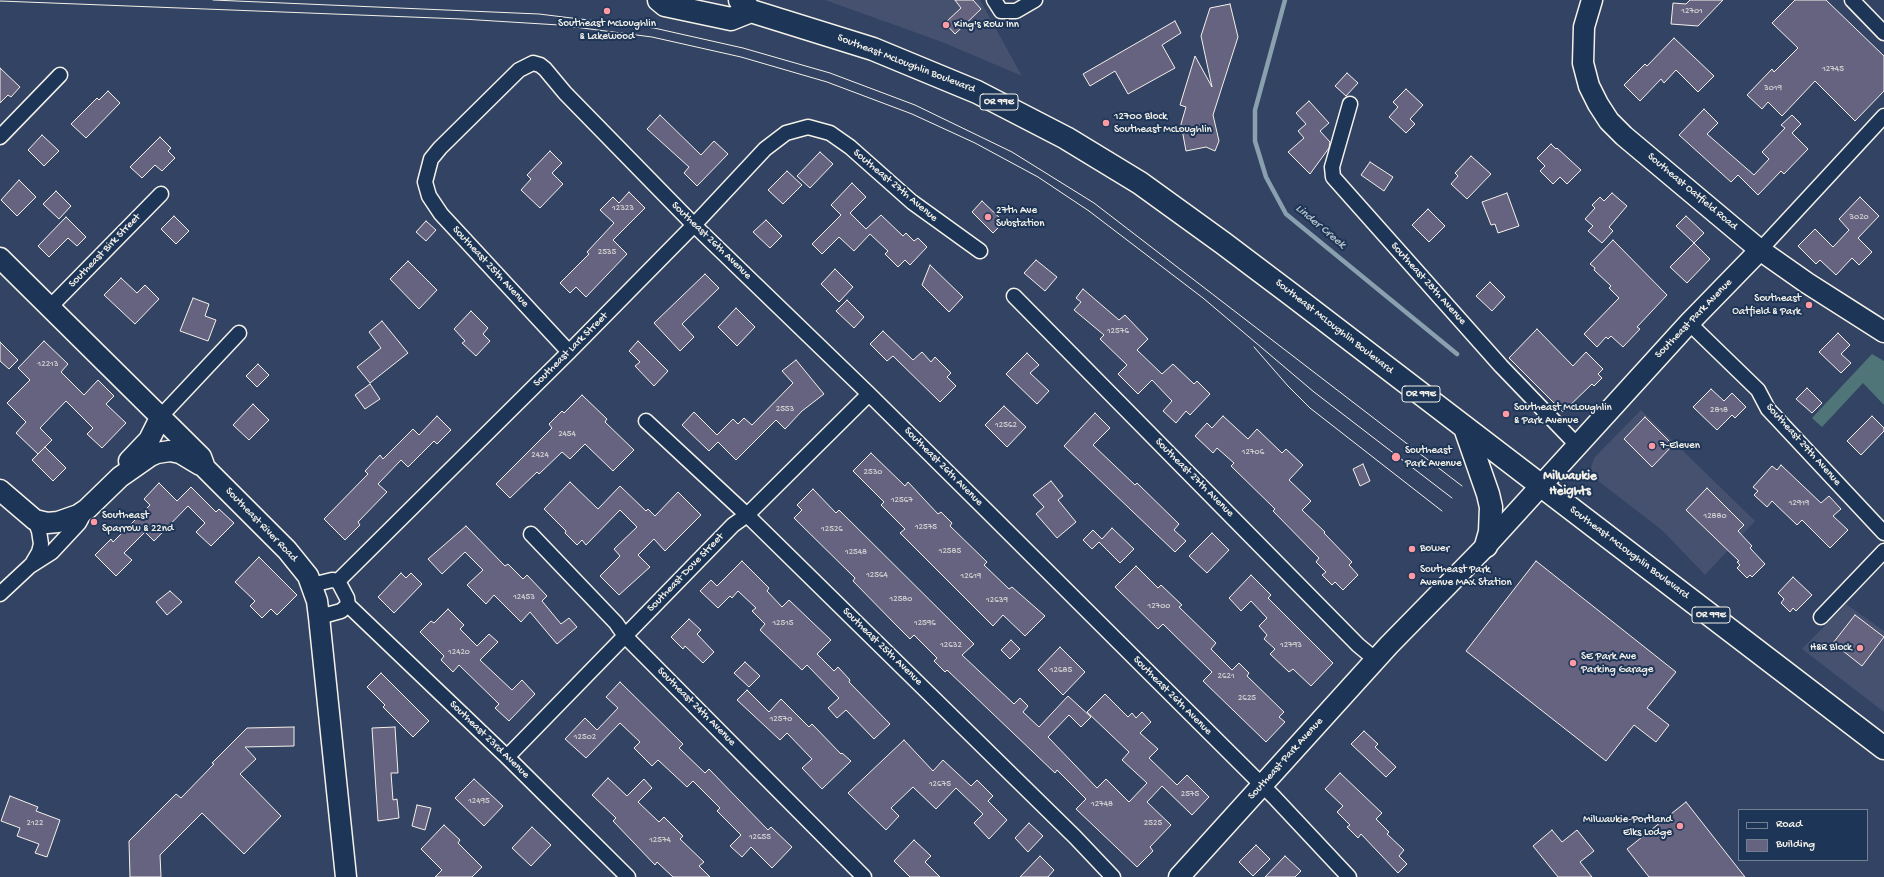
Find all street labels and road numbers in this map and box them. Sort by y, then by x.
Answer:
street label: Southeast McLoughlin Boulevard [835,32,977,96]
road number: OR 99E [980,94,1018,110]
street label: Southeast 27th Avenue [850,147,940,225]
street label: Southeast Oatfield Road [1644,150,1740,234]
street label: Southeast 26th Avenue [668,199,754,283]
street label: Southeast Birk Street [66,211,144,291]
street label: Southeast 25th Avenue [449,224,531,310]
street label: Southeast 28th Avenue [1387,240,1469,328]
street label: Southeast Park Avenue [1652,276,1736,362]
street label: Southeast McLoughlin Boulevard [1272,277,1396,377]
street label: Southeast Lark Street [531,310,611,390]
road number: OR 99E [1402,386,1440,402]
street label: Southeast 29th Avenue [1763,401,1843,489]
street label: Southeast 26th Avenue [901,425,985,509]
street label: Southeast 27th Avenue [1152,436,1236,520]
street label: Southeast River Road [222,485,300,565]
street label: Southeast McLoughlin Boulevard [1567,504,1691,602]
street label: Southeast Dove Street [645,531,727,615]
street label: Southeast 25th Avenue [839,605,925,689]
road number: OR 99E [1692,607,1730,623]
street label: Southeast 26th Avenue [1130,654,1214,738]
street label: Southeast 24th Avenue [654,665,738,749]
street label: Southeast 23rd Avenue [446,698,532,782]
street label: Southeast Park Avenue [1246,715,1326,803]

